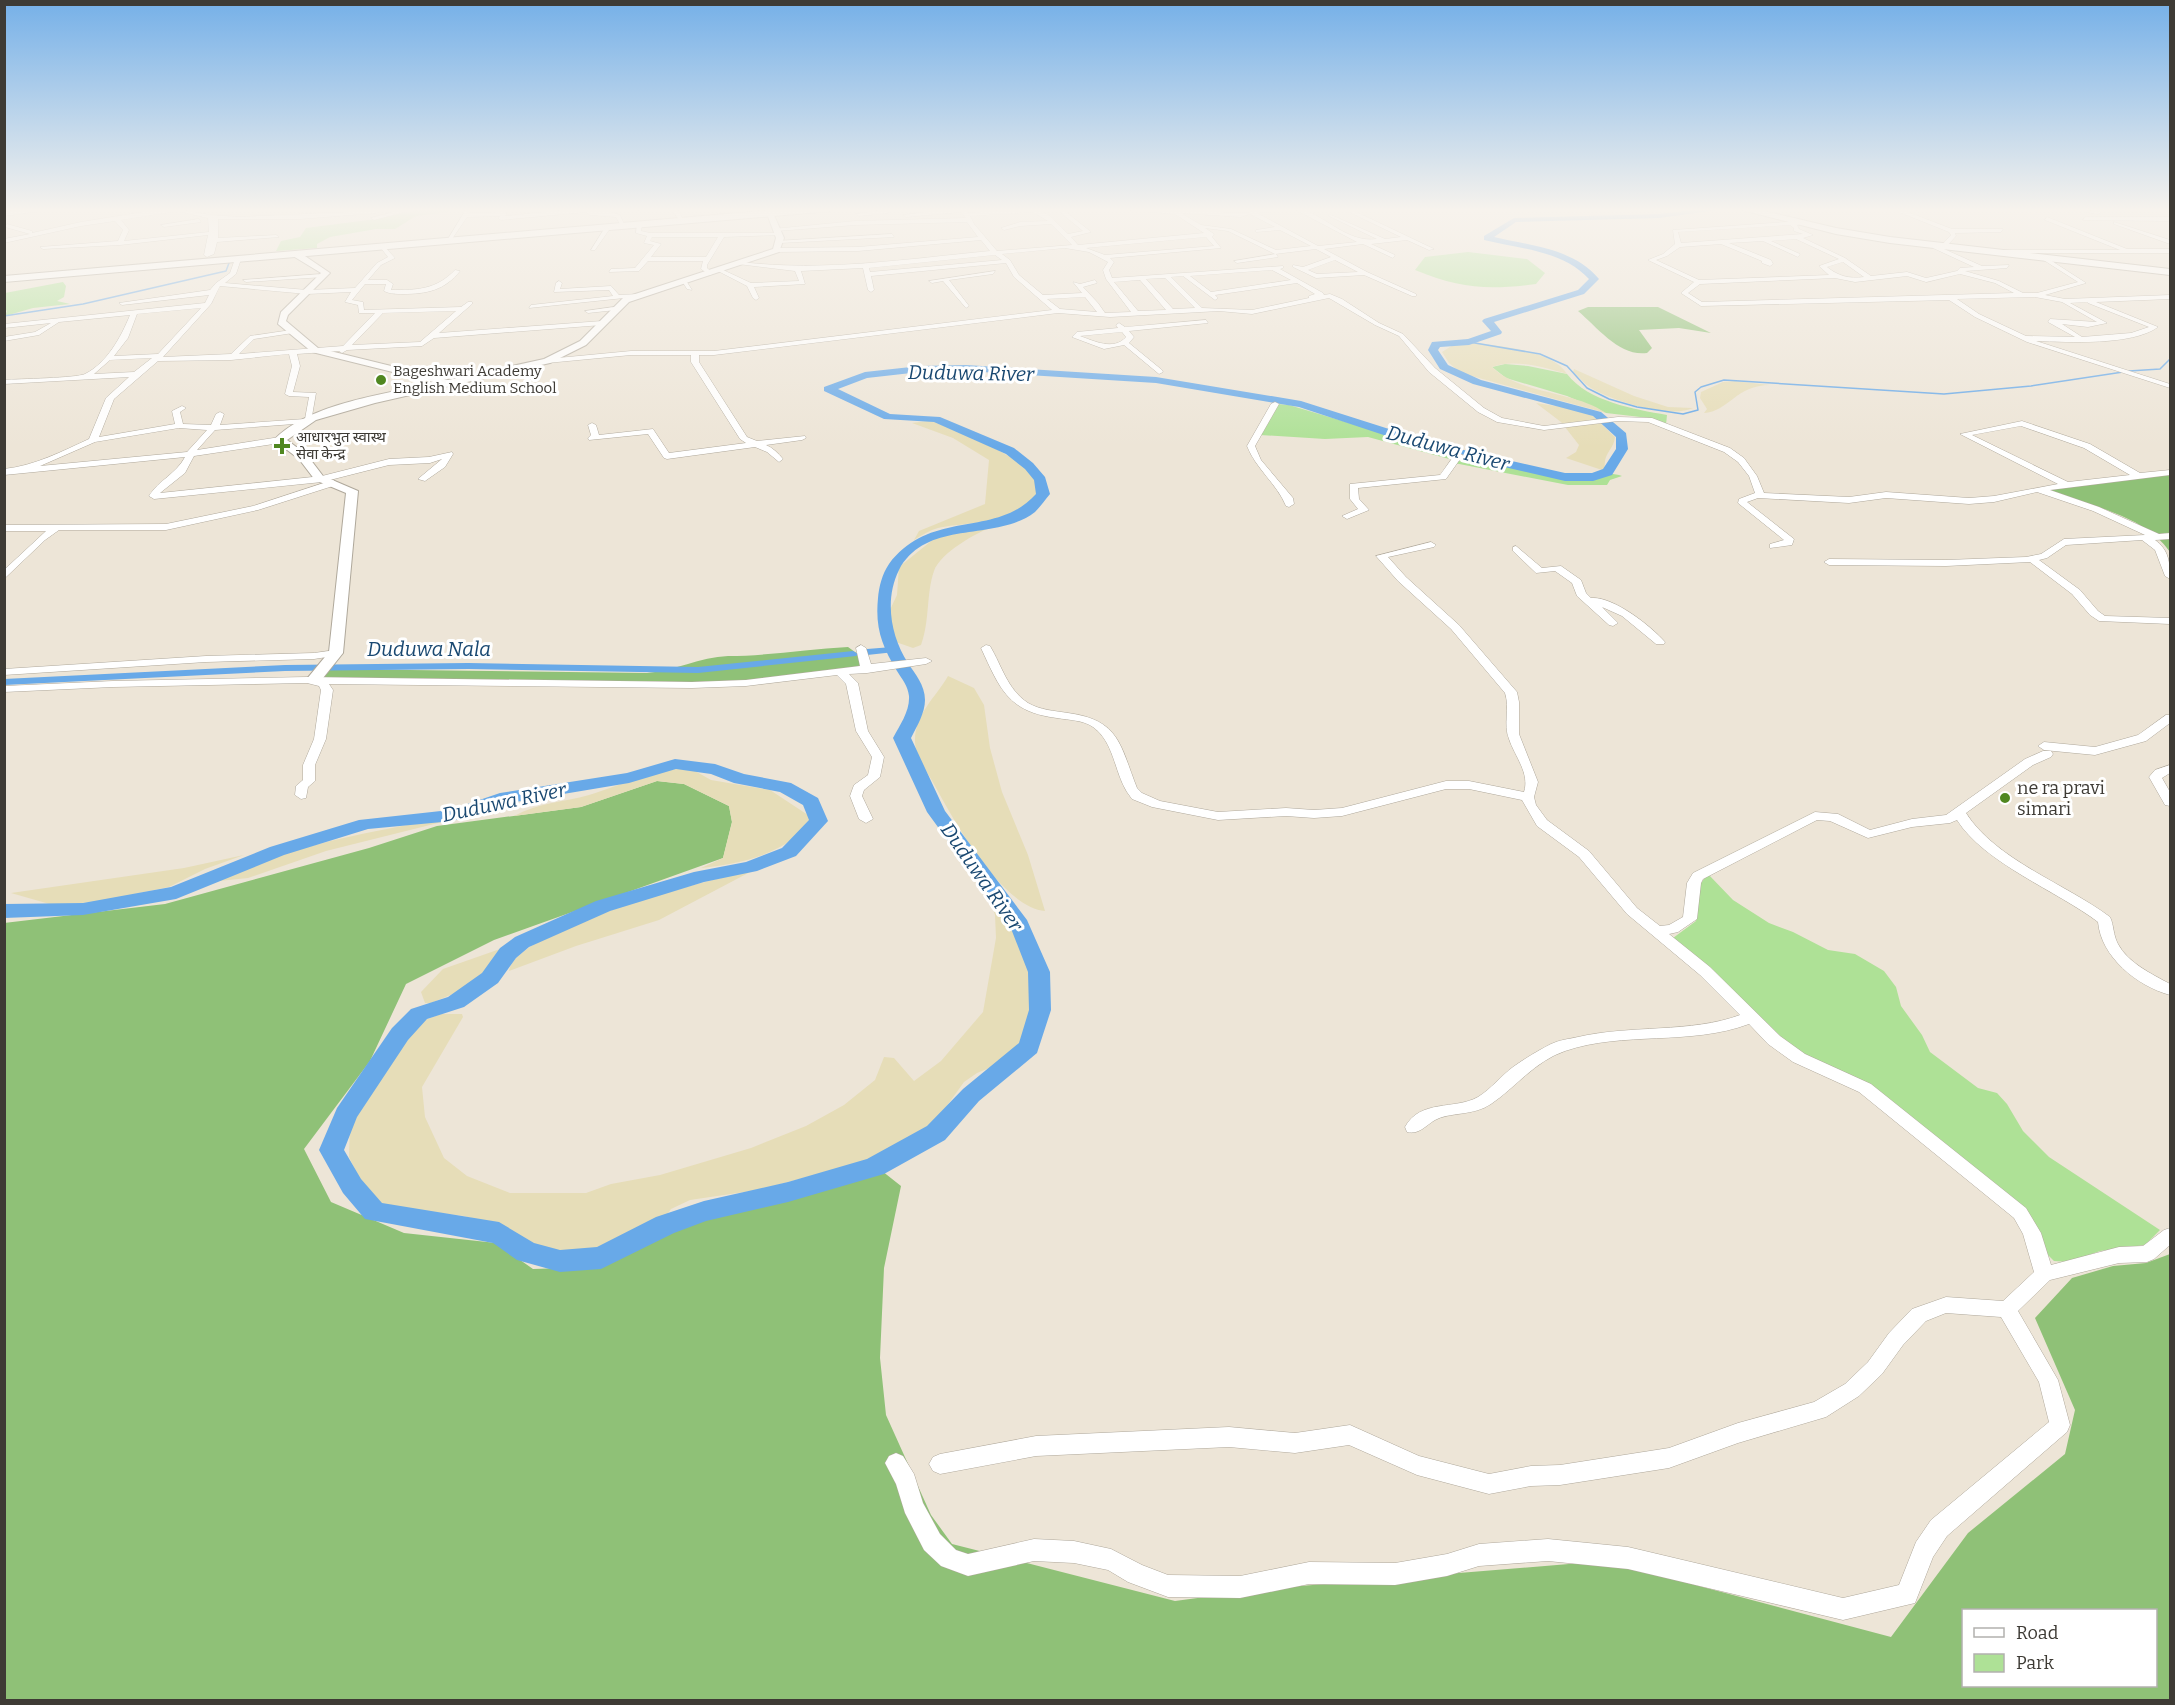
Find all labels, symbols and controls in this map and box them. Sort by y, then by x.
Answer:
water label: Duduwa River [908,360,1035,386]
place label: Bageshwari Academy English Medium School [393,362,557,397]
marker: Bageshwari Academy English Medium School [374,373,388,387]
water label: Duduwa River [1384,420,1513,476]
place label: आधारभुत स्वास्थ सेवा केन्द्र [296,428,386,463]
marker: आधारभुत स्वास्थ सेवा केन्द्र [273,437,291,455]
water label: Duduwa Nala [367,637,491,661]
water label: Duduwa River [440,777,569,827]
place label: ne ra pravi simari [2017,777,2105,820]
marker: ne ra pravi simari [1998,791,2012,805]
water label: Duduwa River [936,818,1028,936]
legend [1962,1609,2157,1687]
text: Road [2016,1622,2059,1644]
text: Park [2016,1652,2055,1674]

